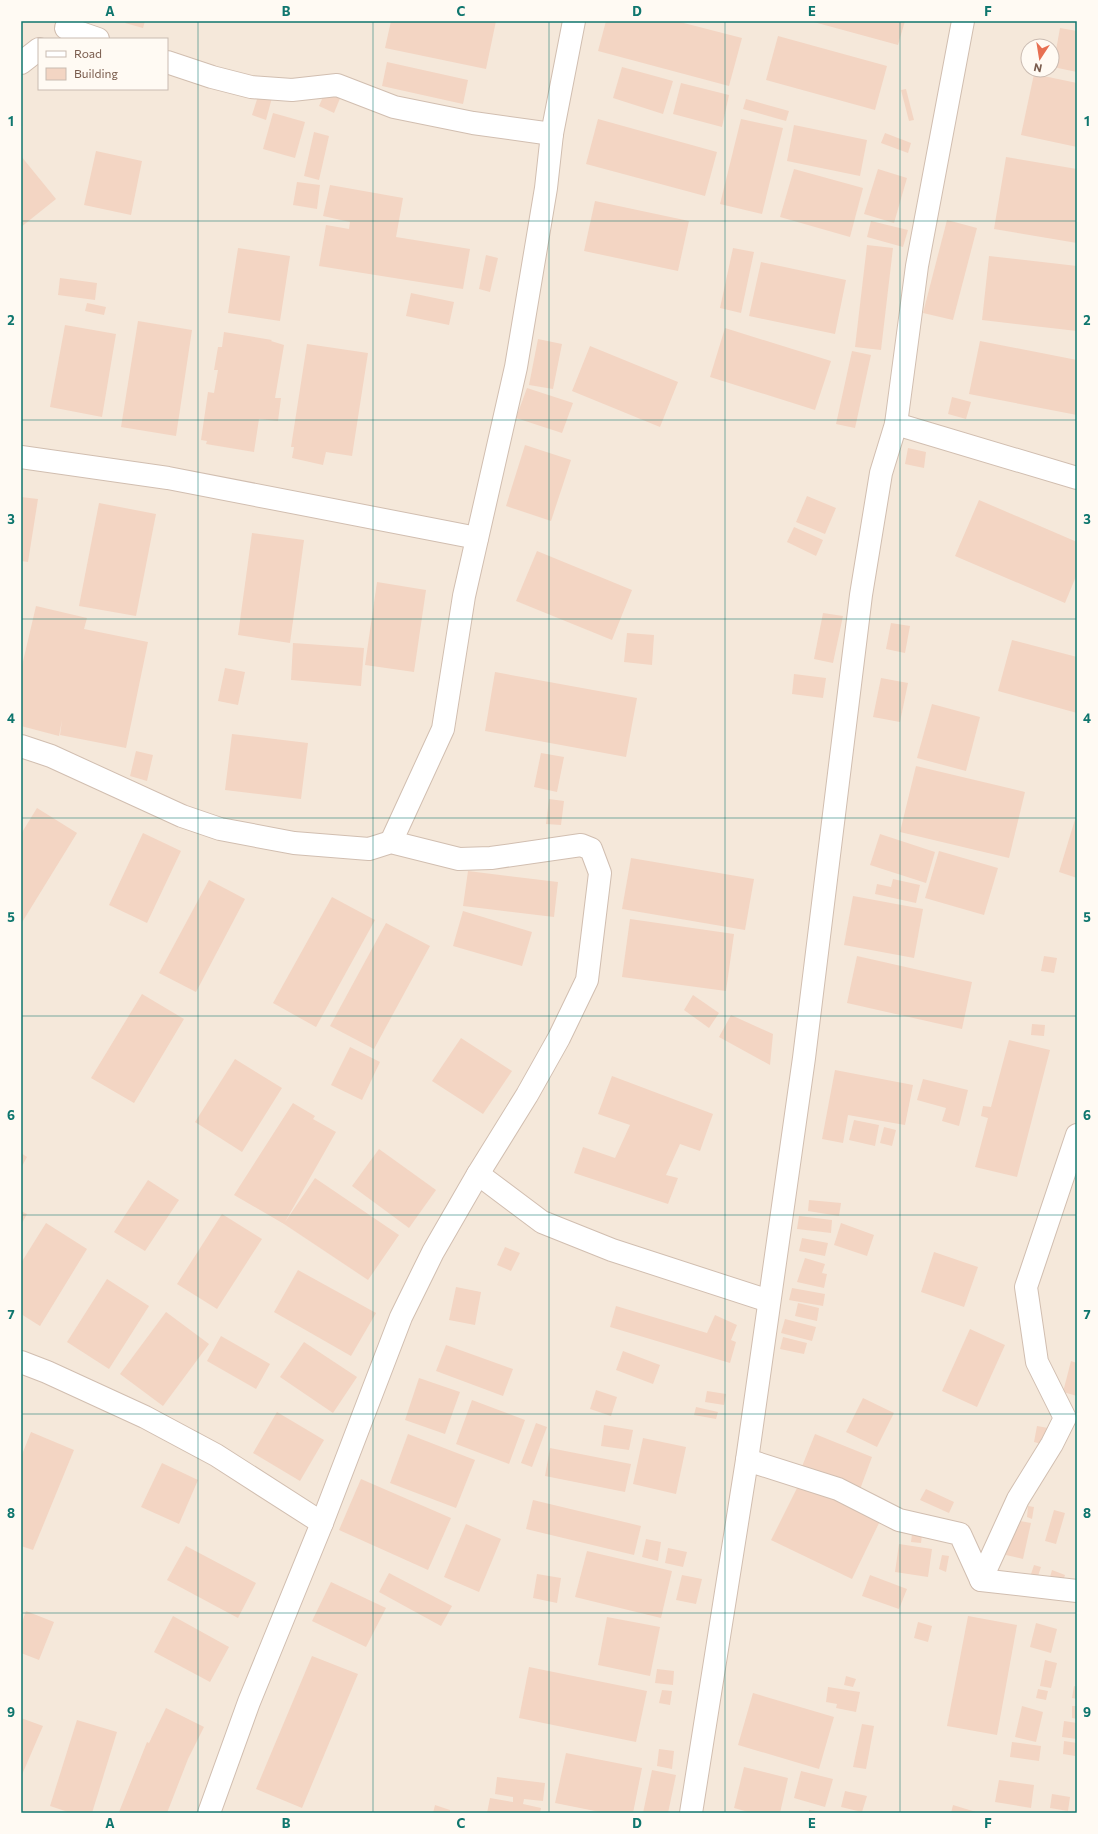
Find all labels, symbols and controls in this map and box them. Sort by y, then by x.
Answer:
text: A [105,3,115,19]
text: B [282,3,291,19]
text: C [457,3,466,19]
text: D [632,3,642,19]
text: E [808,3,816,19]
text: F [984,3,992,19]
legend [38,38,168,90]
north arrow [1020,38,1060,78]
text: Road [74,46,102,60]
text: N [1032,61,1043,75]
text: Building [74,66,118,80]
text: 1 [8,113,14,129]
text: 1 [1084,113,1090,129]
text: 2 [7,312,15,328]
text: 2 [1083,312,1091,328]
text: 3 [7,511,15,527]
text: 3 [1083,511,1091,527]
text: 4 [7,710,15,726]
text: 4 [1083,710,1091,726]
text: 5 [7,909,15,925]
text: 5 [1083,909,1091,925]
text: 6 [7,1107,15,1123]
text: 6 [1083,1107,1091,1123]
text: 7 [7,1306,15,1322]
text: 7 [1083,1306,1091,1322]
text: 8 [7,1505,15,1521]
text: 8 [1083,1505,1091,1521]
text: 9 [7,1704,15,1720]
text: 9 [1083,1704,1091,1720]
text: A [105,1815,115,1831]
text: B [282,1815,291,1831]
text: C [457,1815,466,1831]
text: D [632,1815,642,1831]
text: E [808,1815,816,1831]
text: F [984,1815,992,1831]

